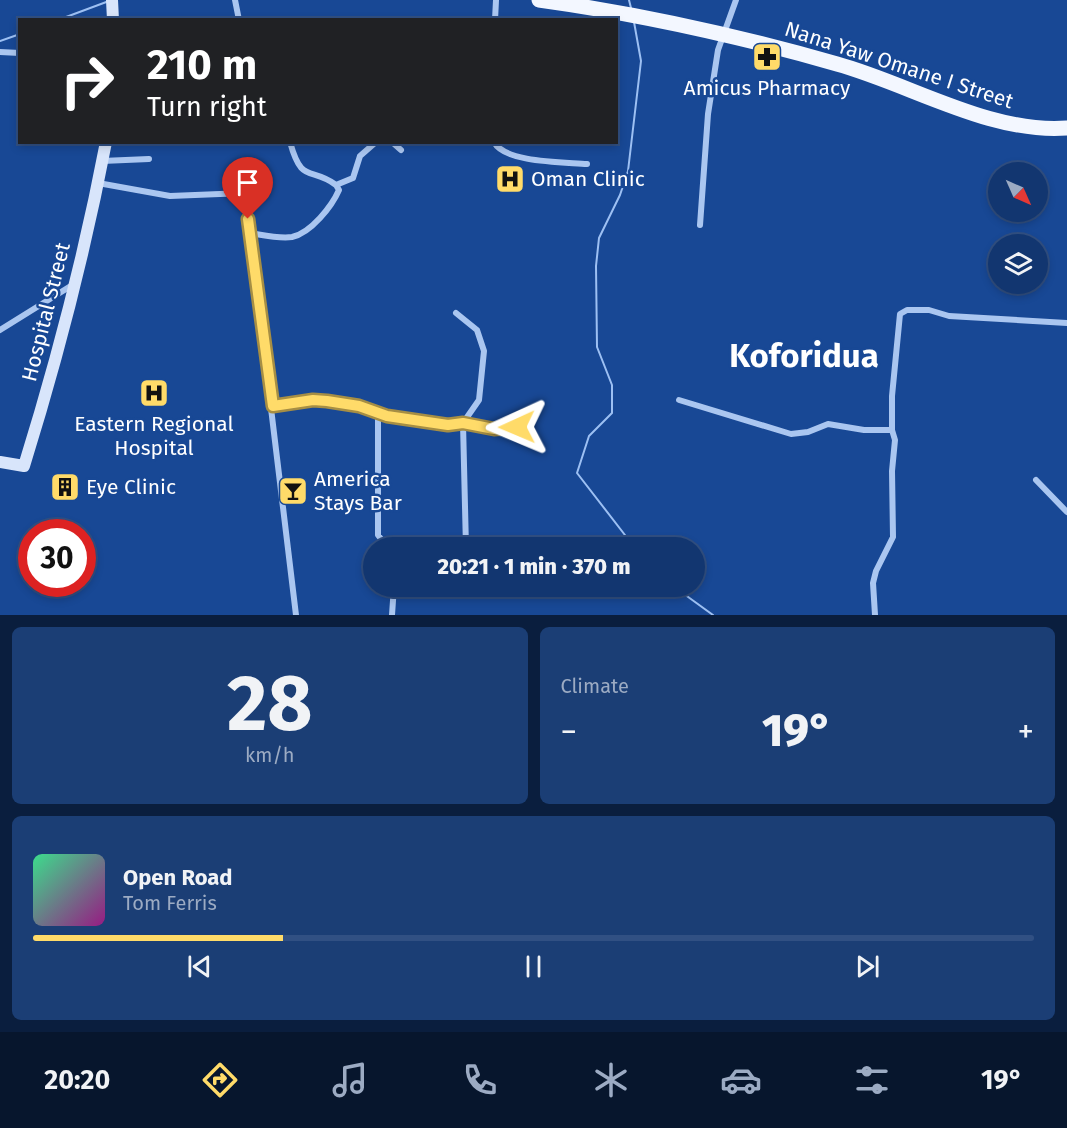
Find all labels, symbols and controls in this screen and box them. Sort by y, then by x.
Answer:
street label: Nana Yaw Omane I Street [781,16,1017,114]
text: 210 m [147,40,257,90]
pharmacy icon: Amicus Pharmacy [751,41,783,73]
icon: right [48,42,126,120]
place label: Amicus Pharmacy [684,75,851,101]
text: Turn right [147,91,267,123]
pin [222,157,273,219]
north arrow [988,162,1048,222]
map controls [988,162,1048,294]
hospital icon: Oman Clinic [494,163,526,195]
icon: arrive [231,166,264,199]
place label: Oman Clinic [531,166,645,192]
button: layers [988,234,1048,294]
street label: Hospital Street [16,240,76,384]
district label: Koforidua [729,336,879,376]
hospital icon: Eastern Regional Hospital [138,377,170,409]
position arrow [485,395,549,459]
place label: Eastern Regional Hospital [74,411,234,461]
place label: America Stays Bar [314,466,402,516]
building icon: Eye Clinic [49,471,81,503]
place label: Eye Clinic [86,474,176,500]
bar icon: America Stays Bar [277,475,309,507]
speed limit sign: 30 [18,519,96,597]
text: 20:21 · 1 min · 370 m [438,553,631,580]
text: 28 [227,657,313,751]
text: Climate [561,674,629,698]
text: 19° [762,704,832,758]
text: − [561,712,577,752]
text: + [1018,712,1034,752]
text: km/h [245,743,295,767]
text: Open Road [123,864,233,891]
text: Tom Ferris [123,891,217,915]
icon: previous [183,950,216,983]
icon: pause [517,950,550,983]
icon: next [851,950,884,983]
icon: directions [199,1059,241,1101]
icon: music [329,1059,371,1101]
icon: phone [459,1059,501,1101]
icon: climate [590,1059,632,1101]
icon: car [720,1059,762,1101]
icon: filters [851,1059,893,1101]
text: 20:20 [44,1064,110,1096]
text: 19° [981,1064,1023,1096]

